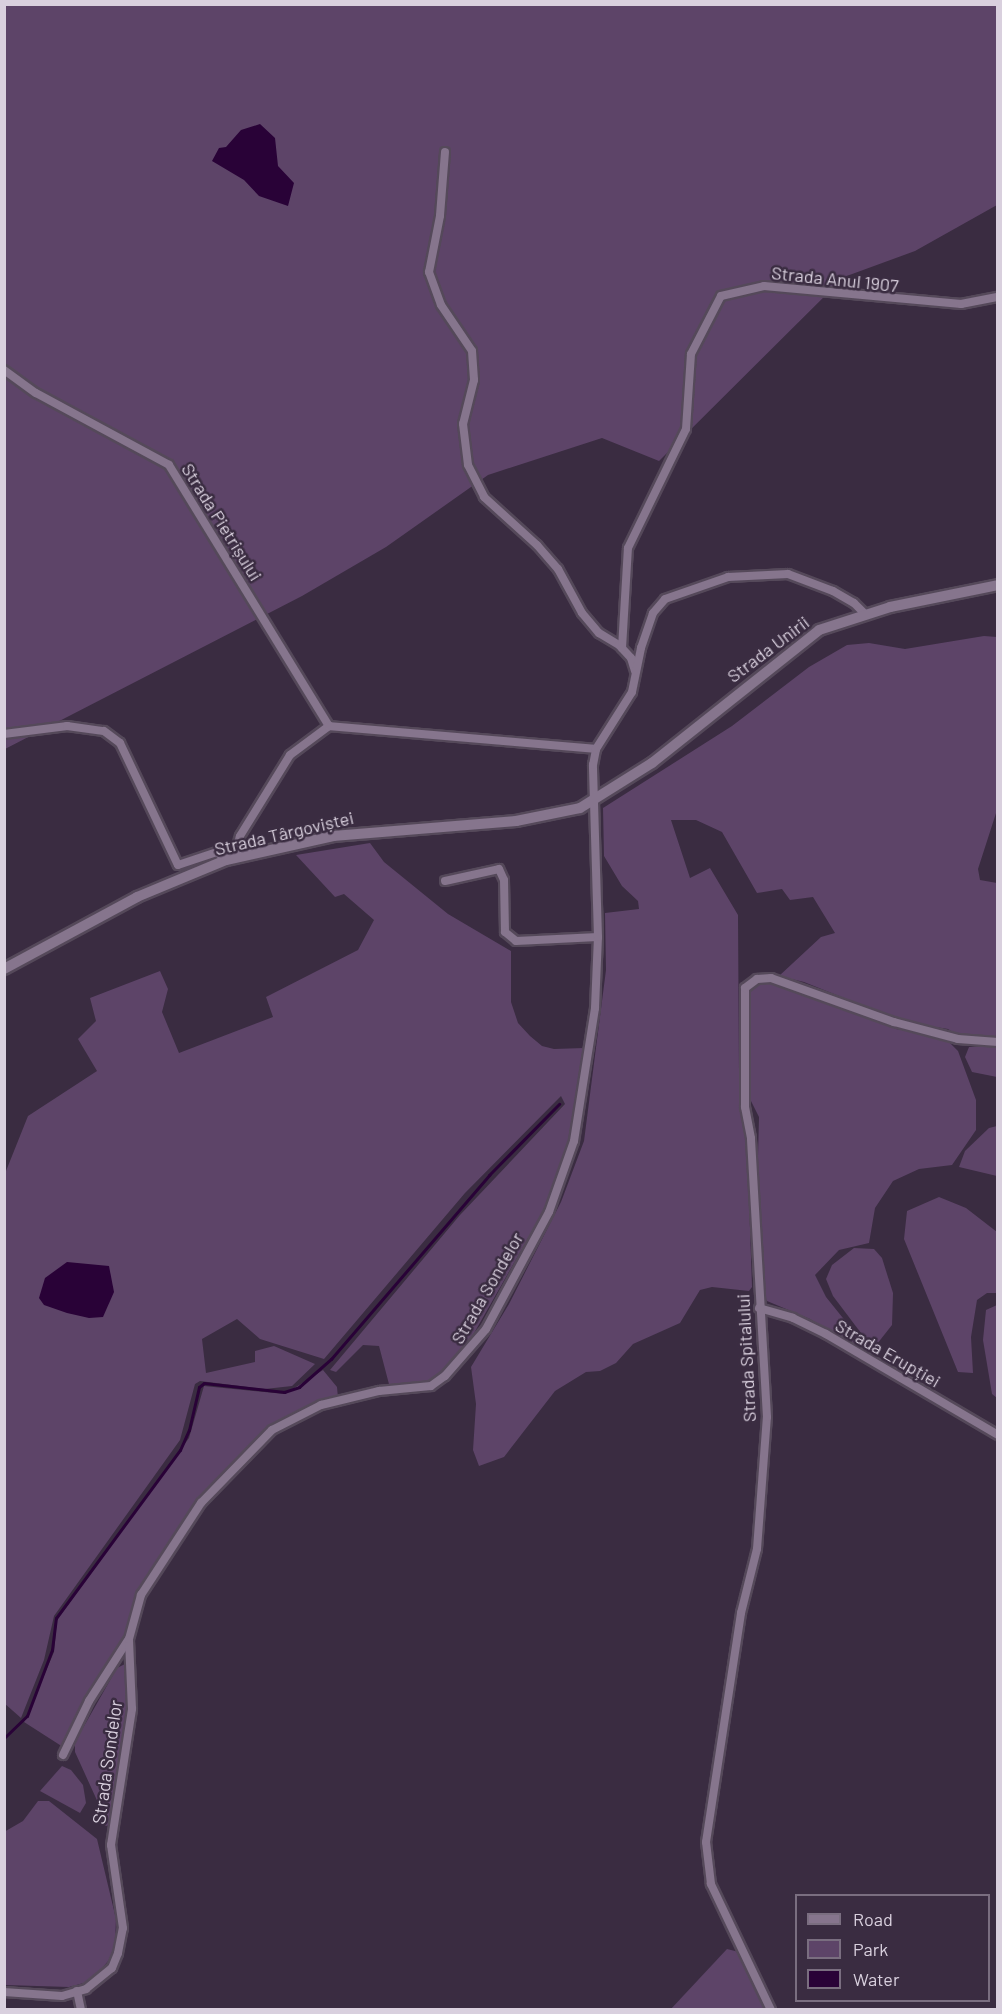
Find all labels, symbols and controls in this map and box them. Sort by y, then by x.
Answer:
street label: Strada Anul 1907 [770,262,900,296]
street label: Strada Pietrișului [177,459,267,585]
street label: Strada Unirii [723,611,813,687]
street label: Strada Târgoviștei [212,806,356,860]
street label: Strada Sondelor [446,1228,528,1348]
street label: Strada Spitalului [732,1293,760,1423]
street label: Strada Erupției [832,1314,944,1392]
street label: Strada Sondelor [88,1698,126,1826]
legend [795,1894,990,2002]
text: Road [853,1908,893,1930]
text: Park [853,1938,888,1960]
text: Water [853,1968,900,1990]

